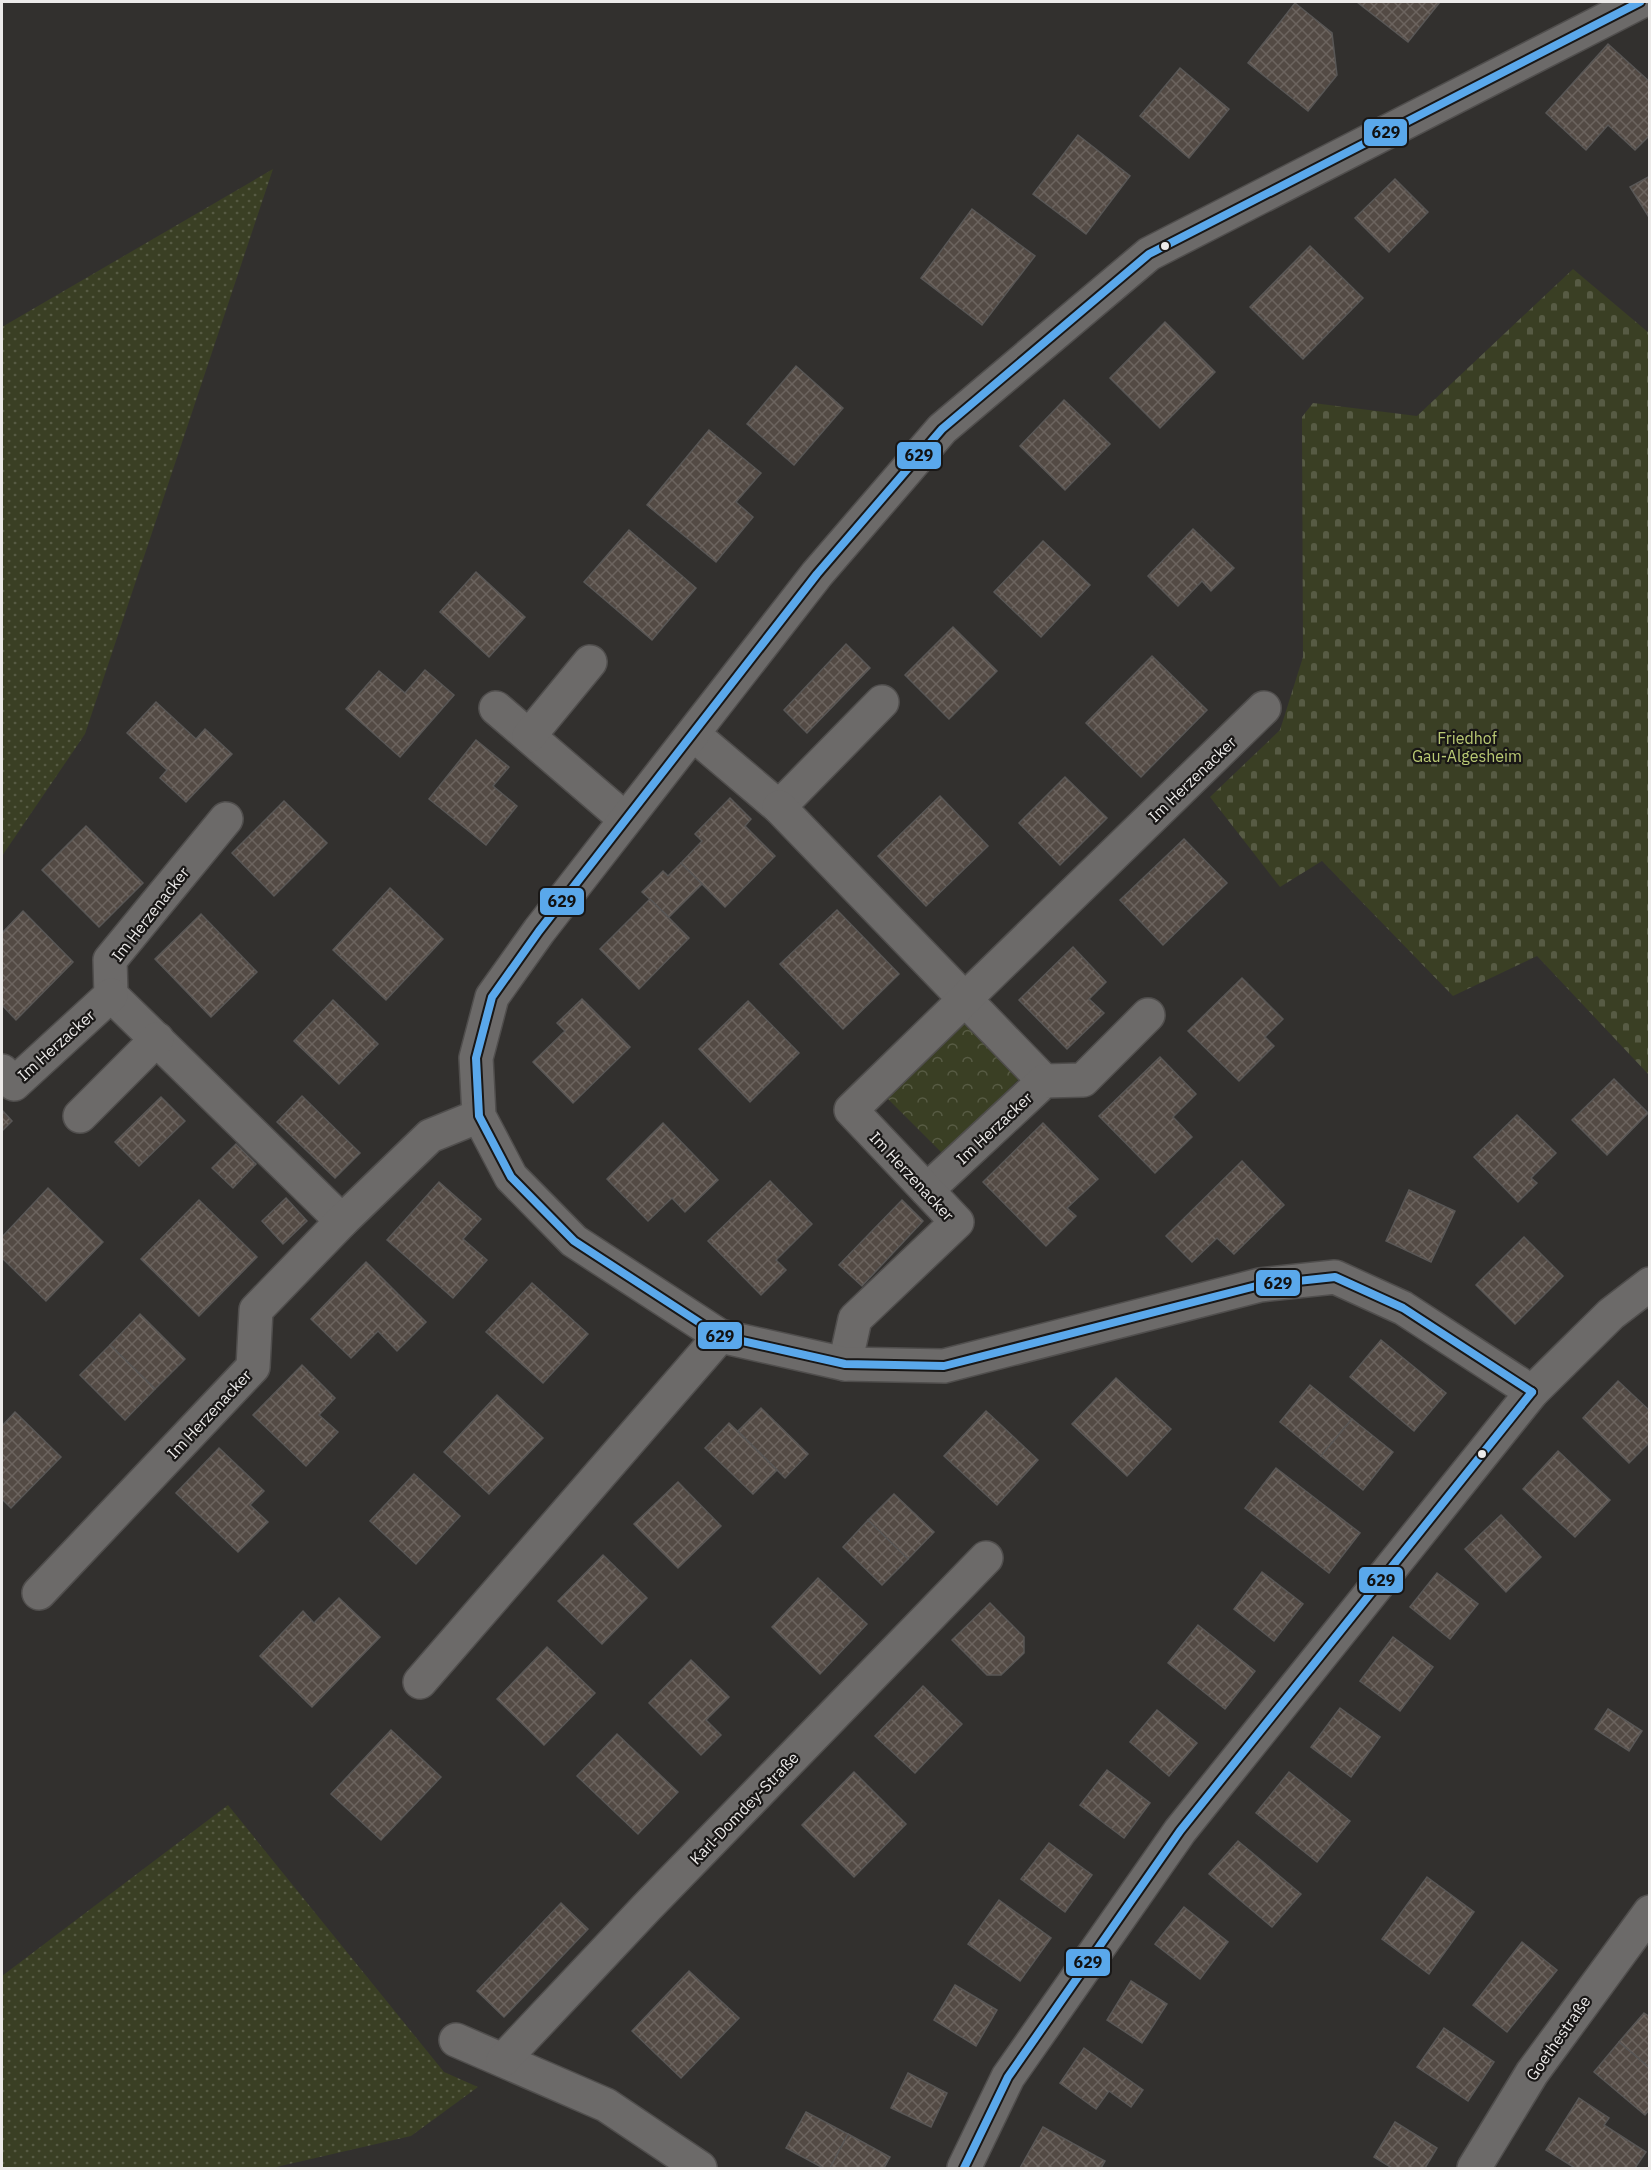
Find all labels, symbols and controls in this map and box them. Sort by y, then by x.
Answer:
line badge: 629 [1363,118,1408,147]
text: 629 [1372,122,1400,142]
unlabelled marker [1159,240,1171,252]
line badge: 629 [896,441,942,470]
text: 629 [905,445,933,465]
park label: Friedhof Gau-Algesheim [1412,728,1522,766]
street label: Im Herzenacker [1144,732,1240,826]
street label: Im Herzenacker [107,863,193,965]
line badge: 629 [539,887,585,916]
text: 629 [548,891,576,911]
street label: Im Herzacker [13,1005,99,1085]
street label: Im Herzacker [952,1088,1036,1168]
street label: Im Herzenacker [866,1127,958,1225]
line badge: 629 [1255,1269,1301,1297]
text: 629 [1264,1273,1292,1293]
line badge: 629 [697,1321,743,1350]
text: 629 [706,1326,734,1346]
street label: Im Herzenacker [163,1365,255,1463]
unlabelled marker [1476,1448,1488,1460]
line badge: 629 [1358,1566,1404,1594]
text: 629 [1367,1570,1395,1590]
street label: Karl-Domdey-Straße [685,1747,803,1868]
line badge: 629 [1065,1948,1111,1977]
text: 629 [1074,1952,1102,1972]
street label: Goethestraße [1521,1992,1595,2084]

